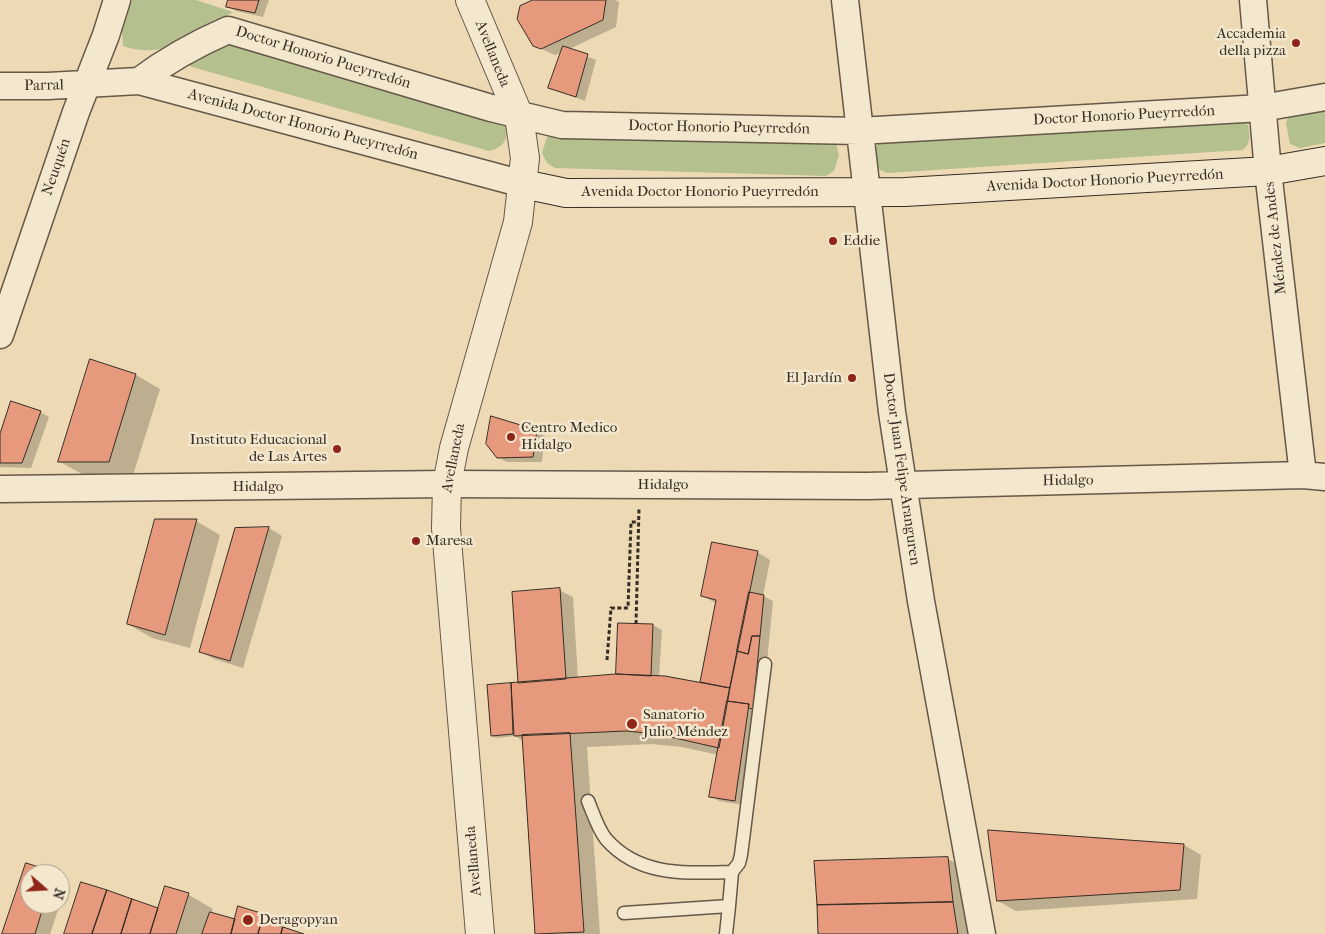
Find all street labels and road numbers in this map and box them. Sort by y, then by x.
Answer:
street label: Avellaneda [470,18,514,90]
street label: Doctor Honorio Pueyrredón [233,23,413,93]
street label: Parral [24,77,64,95]
street label: Avenida Doctor Honorio Pueyrredón [186,86,420,164]
street label: Doctor Honorio Pueyrredón [1033,102,1215,130]
street label: Doctor Honorio Pueyrredón [628,117,810,139]
street label: Neuquén [39,136,75,198]
street label: Avenida Doctor Honorio Pueyrredón [986,166,1224,196]
street label: Méndez de Andes [1261,181,1291,295]
street label: Avenida Doctor Honorio Pueyrredón [581,183,819,201]
street label: Doctor Juan Felipe Aranguren [879,371,923,567]
street label: Avellaneda [438,422,470,494]
street label: Hidalgo [1042,472,1094,490]
street label: Hidalgo [638,476,688,494]
street label: Hidalgo [233,478,283,496]
street label: Avellaneda [462,825,486,897]

